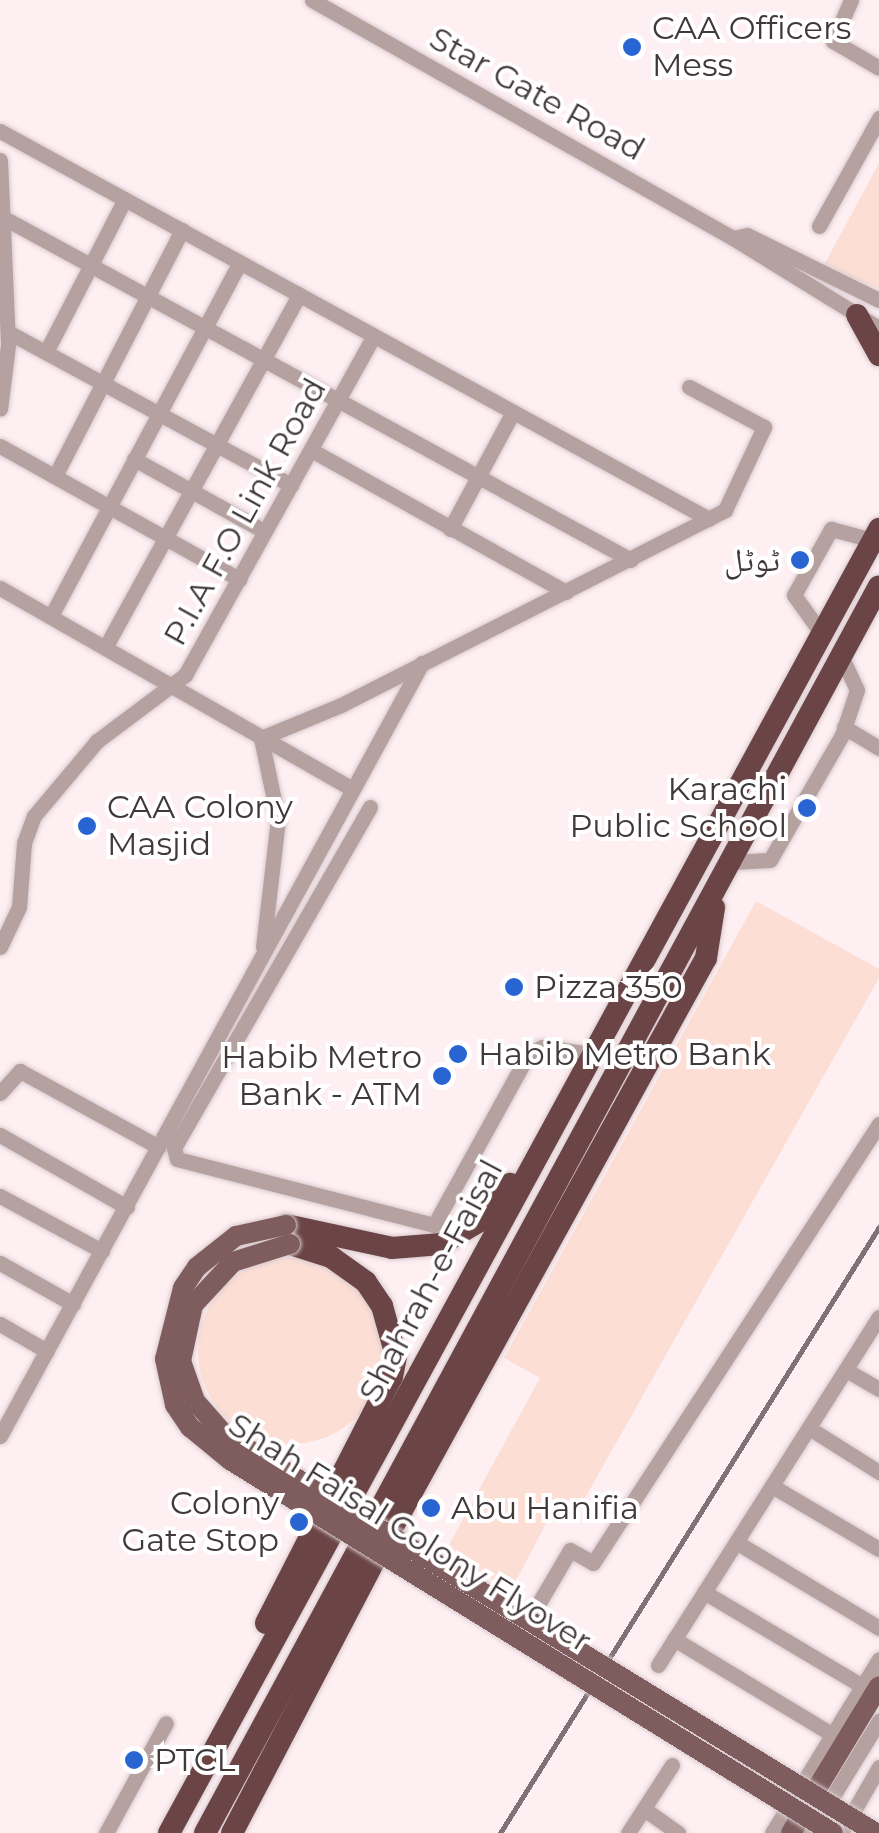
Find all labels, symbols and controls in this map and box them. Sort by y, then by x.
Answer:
place label: CAA Officers Mess [652,10,851,85]
street label: Star Gate Road [423,19,651,169]
marker: CAA Officers Mess [621,36,643,58]
street label: P.I.A F.O Link Road [156,372,334,652]
place label: ٹوٹل [724,541,780,579]
marker: ٹوٹل [789,549,811,571]
place label: Karachi Public School [569,771,787,846]
place label: CAA Colony Masjid [107,789,293,864]
marker: Karachi Public School [796,797,818,819]
marker: CAA Colony Masjid [76,815,98,837]
place label: Pizza 350 [534,968,683,1006]
marker: Pizza 350 [503,976,525,998]
place label: Habib Metro Bank [478,1035,771,1073]
place label: Habib Metro Bank - ATM [221,1039,422,1114]
marker: Habib Metro Bank [447,1043,469,1065]
marker: Habib Metro Bank - ATM [431,1065,453,1087]
street label: Shahrah-e-Faisal [351,1153,511,1409]
street label: Shah Faisal Colony Flyover [222,1405,598,1661]
place label: Colony Gate Stop [121,1485,279,1560]
place label: Abu Hanifia [451,1489,639,1527]
marker: Abu Hanifia [420,1497,442,1519]
marker: Colony Gate Stop [288,1511,310,1533]
place label: PTCL [154,1741,235,1779]
marker: PTCL [123,1749,145,1771]

